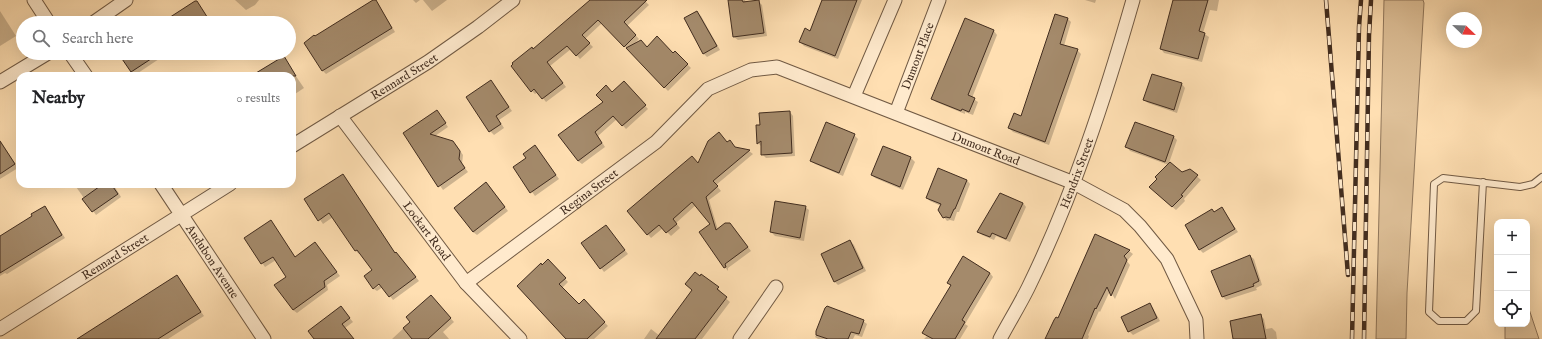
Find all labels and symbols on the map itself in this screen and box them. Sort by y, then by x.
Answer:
north arrow [1446,12,1482,48]
street label: Dumont Place [898,20,937,92]
street label: Rennard Street [368,50,441,103]
street label: Dumont Road [949,128,1022,169]
street label: Hendrix Street [1057,136,1097,211]
street label: Regina Street [557,165,621,218]
street label: Lockart Road [400,198,454,264]
street label: Audubon Avenue [182,221,243,302]
street label: Rennard Street [79,230,151,283]

